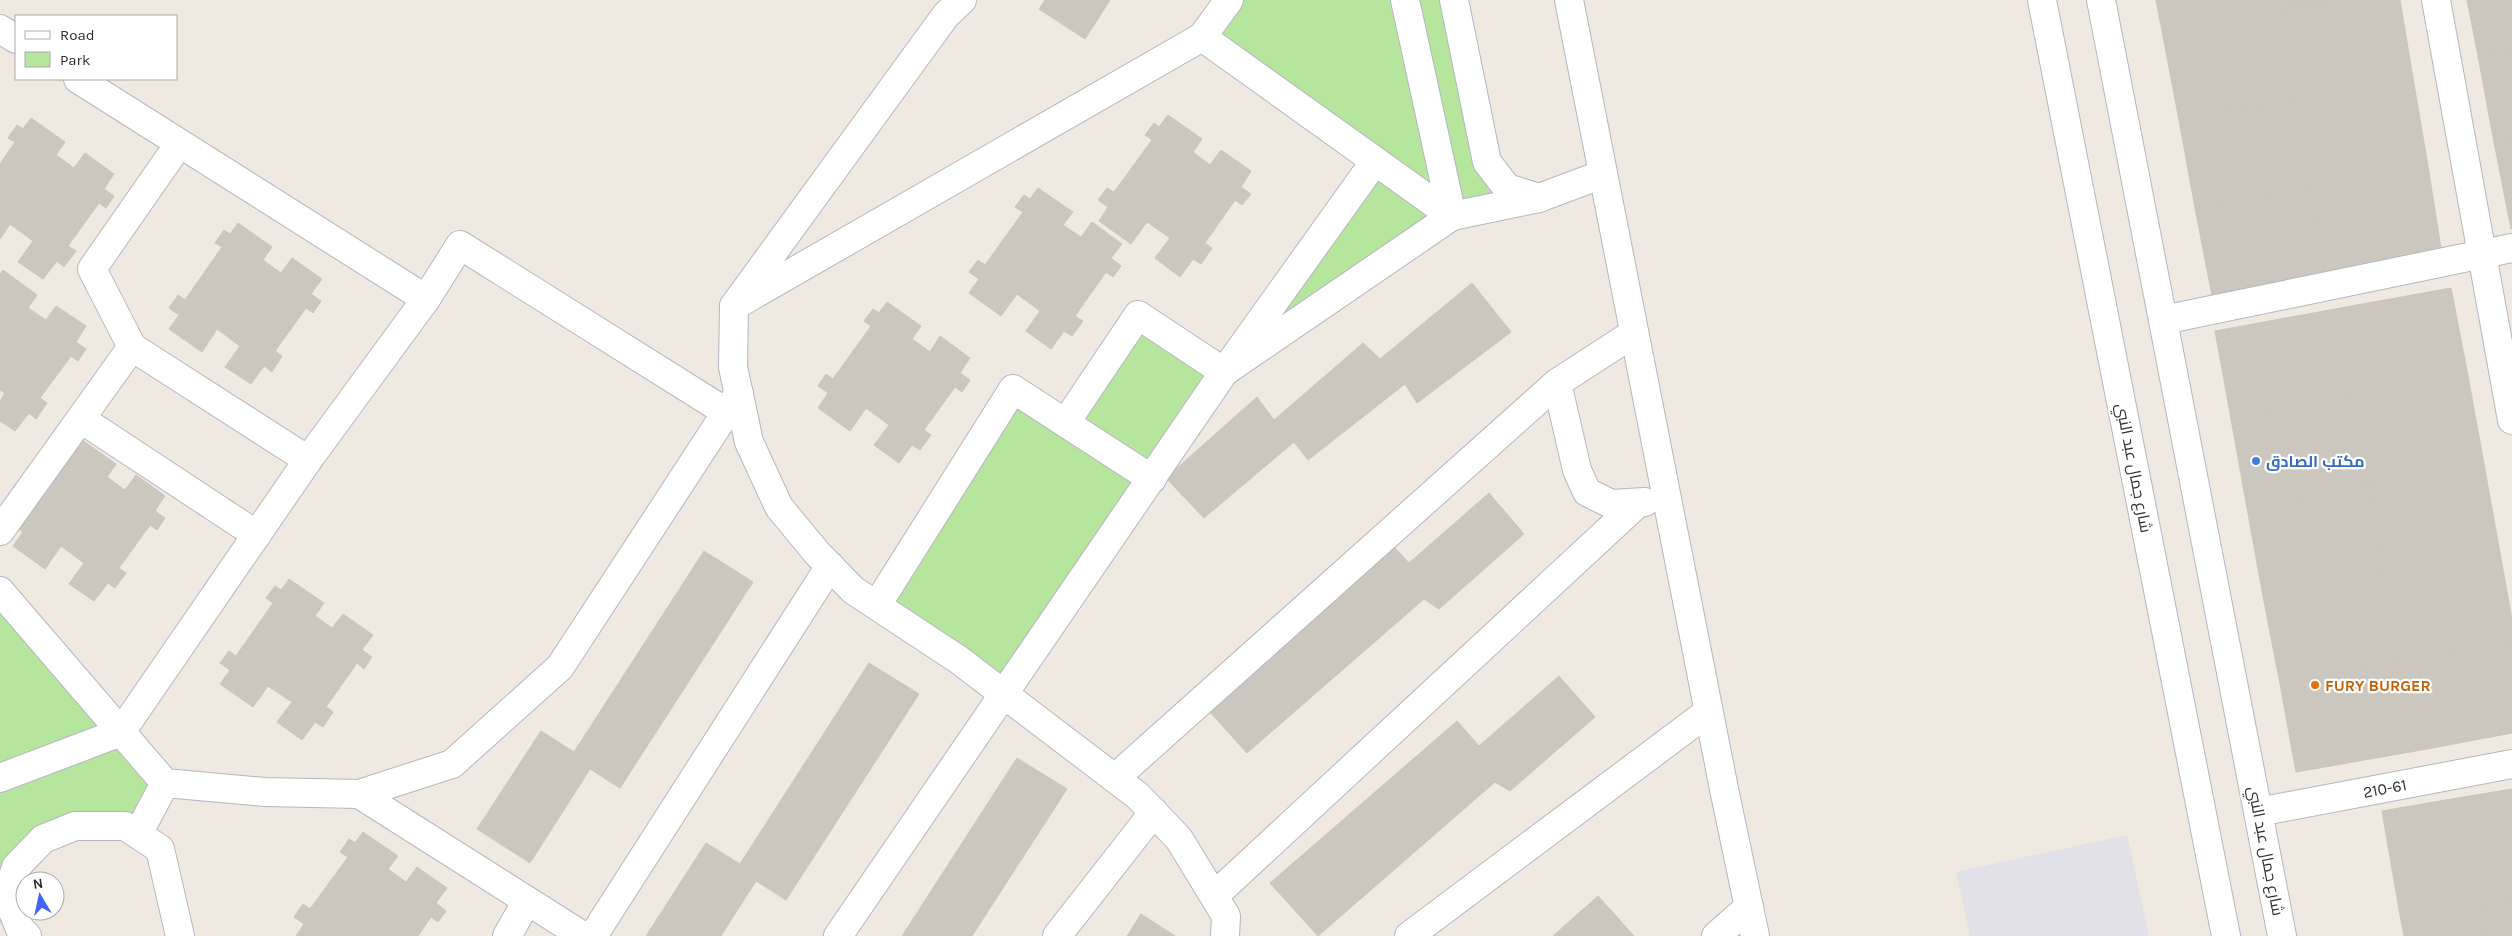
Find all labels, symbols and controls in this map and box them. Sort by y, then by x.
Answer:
legend [15,15,178,80]
text: Road [60,26,95,44]
text: Park [60,51,90,69]
street label: شارع جمال عبد النبي [2108,402,2156,535]
place label: مكتب الصادق [2266,452,2365,471]
marker: مكتب الصادق [2250,455,2262,467]
place label: FURY BURGER [2325,676,2431,695]
marker: FURY BURGER [2309,679,2321,691]
street label: 210-61 [2361,775,2408,801]
street label: شارع جمال عبد النبي [2240,785,2288,918]
north arrow [15,871,65,921]
text: N [32,874,44,893]

